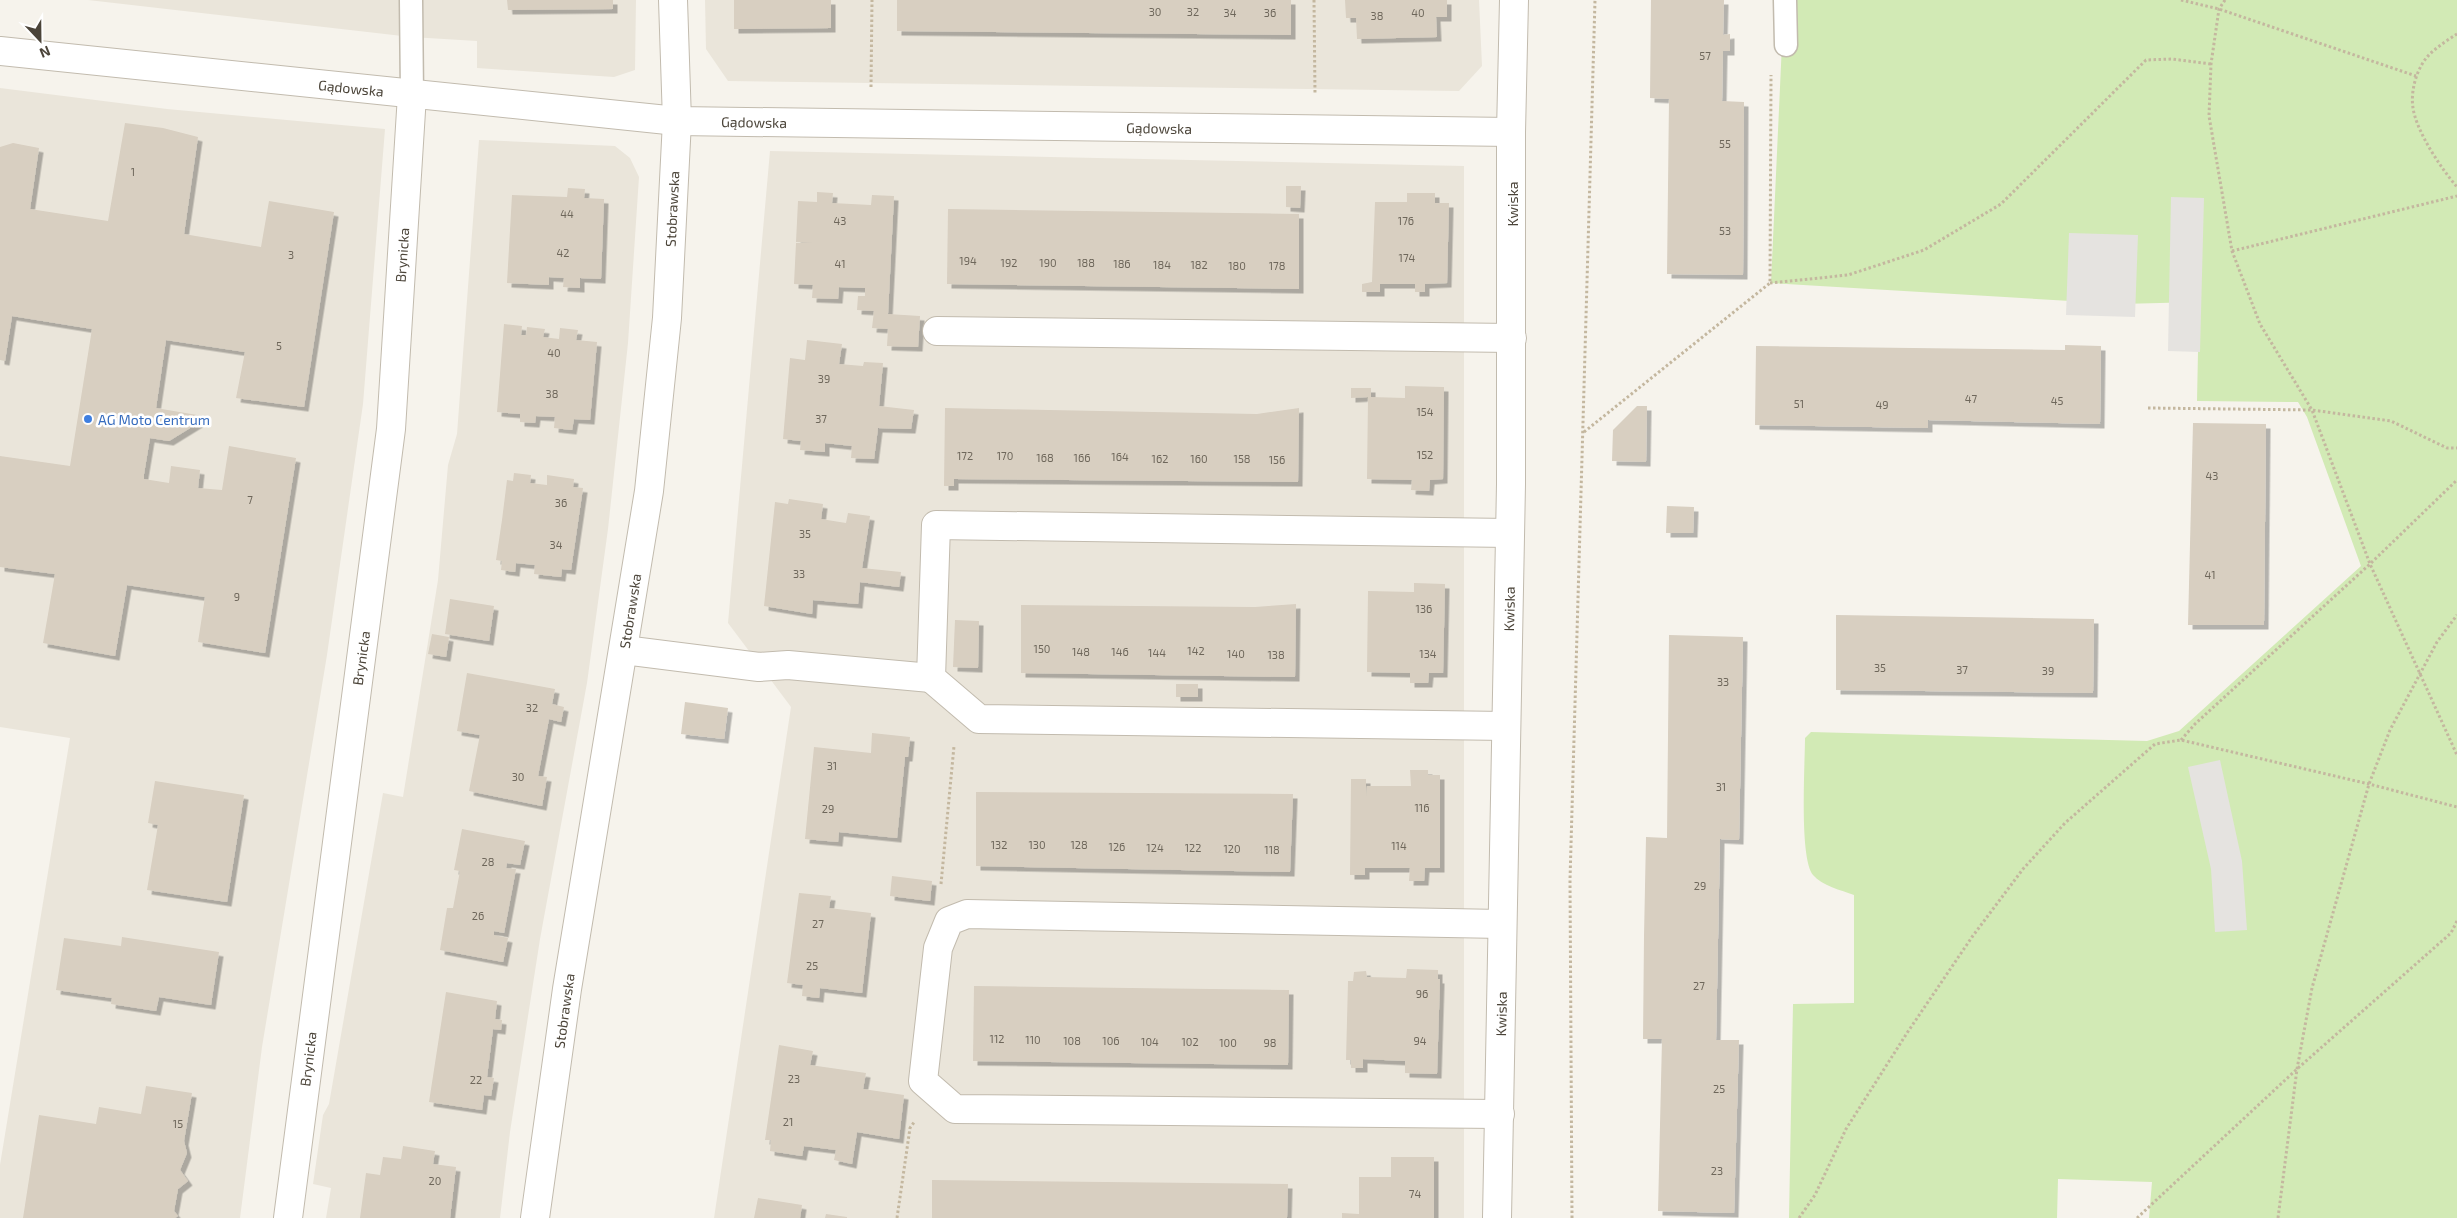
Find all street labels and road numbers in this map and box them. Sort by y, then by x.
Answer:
street label: Gądowska [317,76,385,100]
street label: Gądowska [721,113,787,131]
street label: Gądowska [1126,119,1192,137]
street label: Stobrawska [662,171,682,247]
street label: Kwiska [1504,182,1521,226]
street label: Brynicka [392,227,412,283]
street label: Stobrawska [616,572,644,650]
street label: Kwiska [1500,586,1518,632]
street label: Brynicka [349,630,373,686]
street label: Stobrawska [550,972,578,1050]
street label: Kwiska [1492,991,1510,1037]
street label: Brynicka [296,1031,320,1087]

